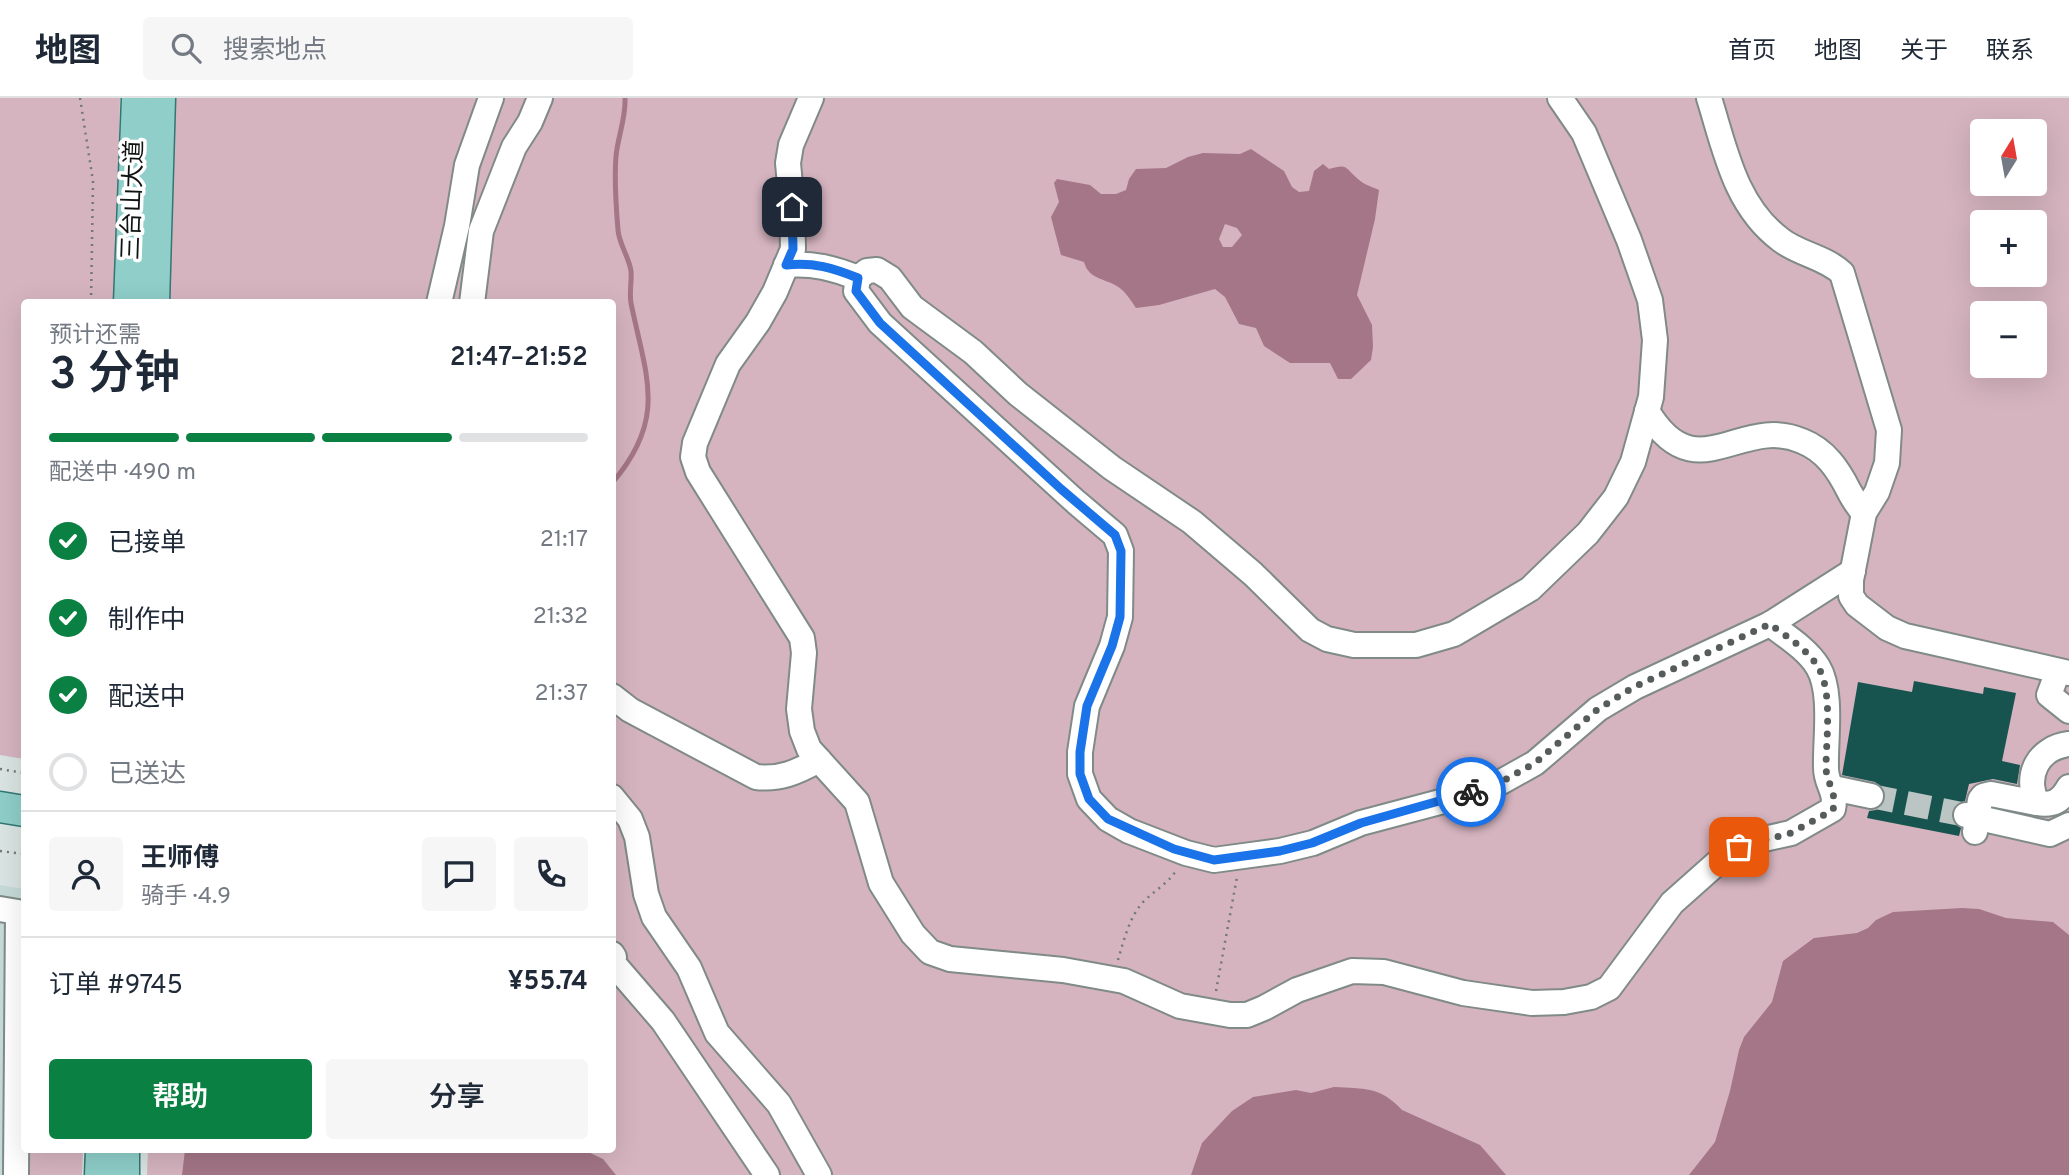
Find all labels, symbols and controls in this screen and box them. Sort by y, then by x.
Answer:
search box [143,17,633,80]
icon: search [167,29,205,67]
text: 地图 [35,32,101,74]
text: 搜索地点 [223,35,327,68]
text: 首页 [1728,37,1776,67]
text: 地图 [1814,37,1862,67]
text: 关于 [1900,37,1948,67]
text: 联系 [1986,37,2034,67]
north arrow [1970,119,2048,196]
map controls [1970,119,2047,378]
street label: 三台山大道 [117,140,151,260]
pin [762,177,822,237]
icon: home [773,188,811,226]
button: + [1970,210,2047,287]
button: − [1970,301,2047,378]
text: 预计还需 [49,322,141,351]
text: 21:47–21:52 [450,342,588,375]
text: 3 分钟 [49,347,180,406]
text: 配送中 · 490 m [49,459,196,488]
icon: check [49,522,87,560]
text: 21:17 [540,526,588,555]
text: 已接单 [108,528,186,561]
icon: check [49,599,87,637]
text: 21:32 [533,603,588,632]
text: 制作中 [108,605,186,638]
icon: check [49,676,87,714]
text: 21:37 [535,680,588,709]
text: 配送中 [108,682,186,715]
courier [1436,757,1506,827]
text: 已送达 [108,759,186,792]
icon: bike [1452,773,1490,811]
pin [1709,817,1769,877]
icon: bag [1720,828,1758,866]
button: person [49,837,123,911]
button: chat [422,837,496,911]
button: phone [514,837,588,911]
text: 王师傅 [141,843,219,876]
text: 骑手 · 4.9 [141,883,231,912]
text: ¥55.74 [508,966,588,999]
text: 订单 #9745 [49,970,183,1003]
button: 帮助 [49,1059,312,1139]
button: 分享 [326,1059,588,1139]

